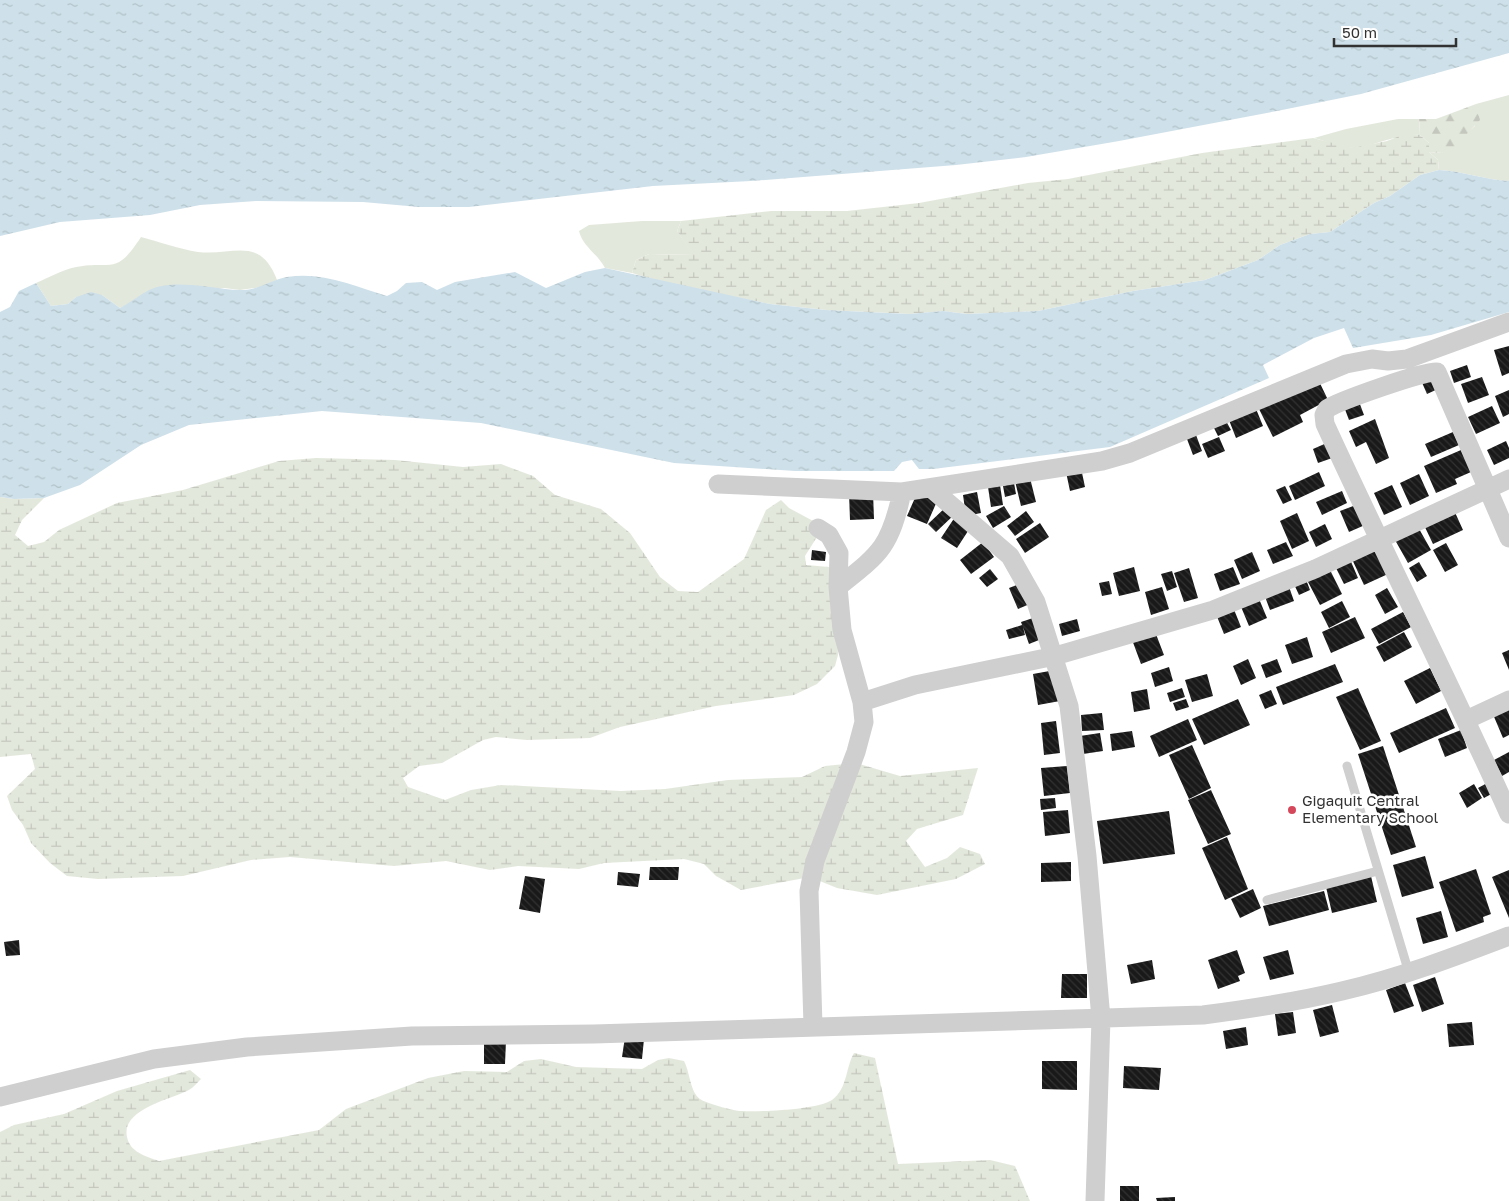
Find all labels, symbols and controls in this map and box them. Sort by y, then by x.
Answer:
scale bar [1334,15,1456,47]
text: 50 m [1342,23,1377,41]
place label: Gigaquit Central Elementary School [1302,791,1438,826]
marker: Gigaquit Central Elementary School [1286,804,1298,816]

